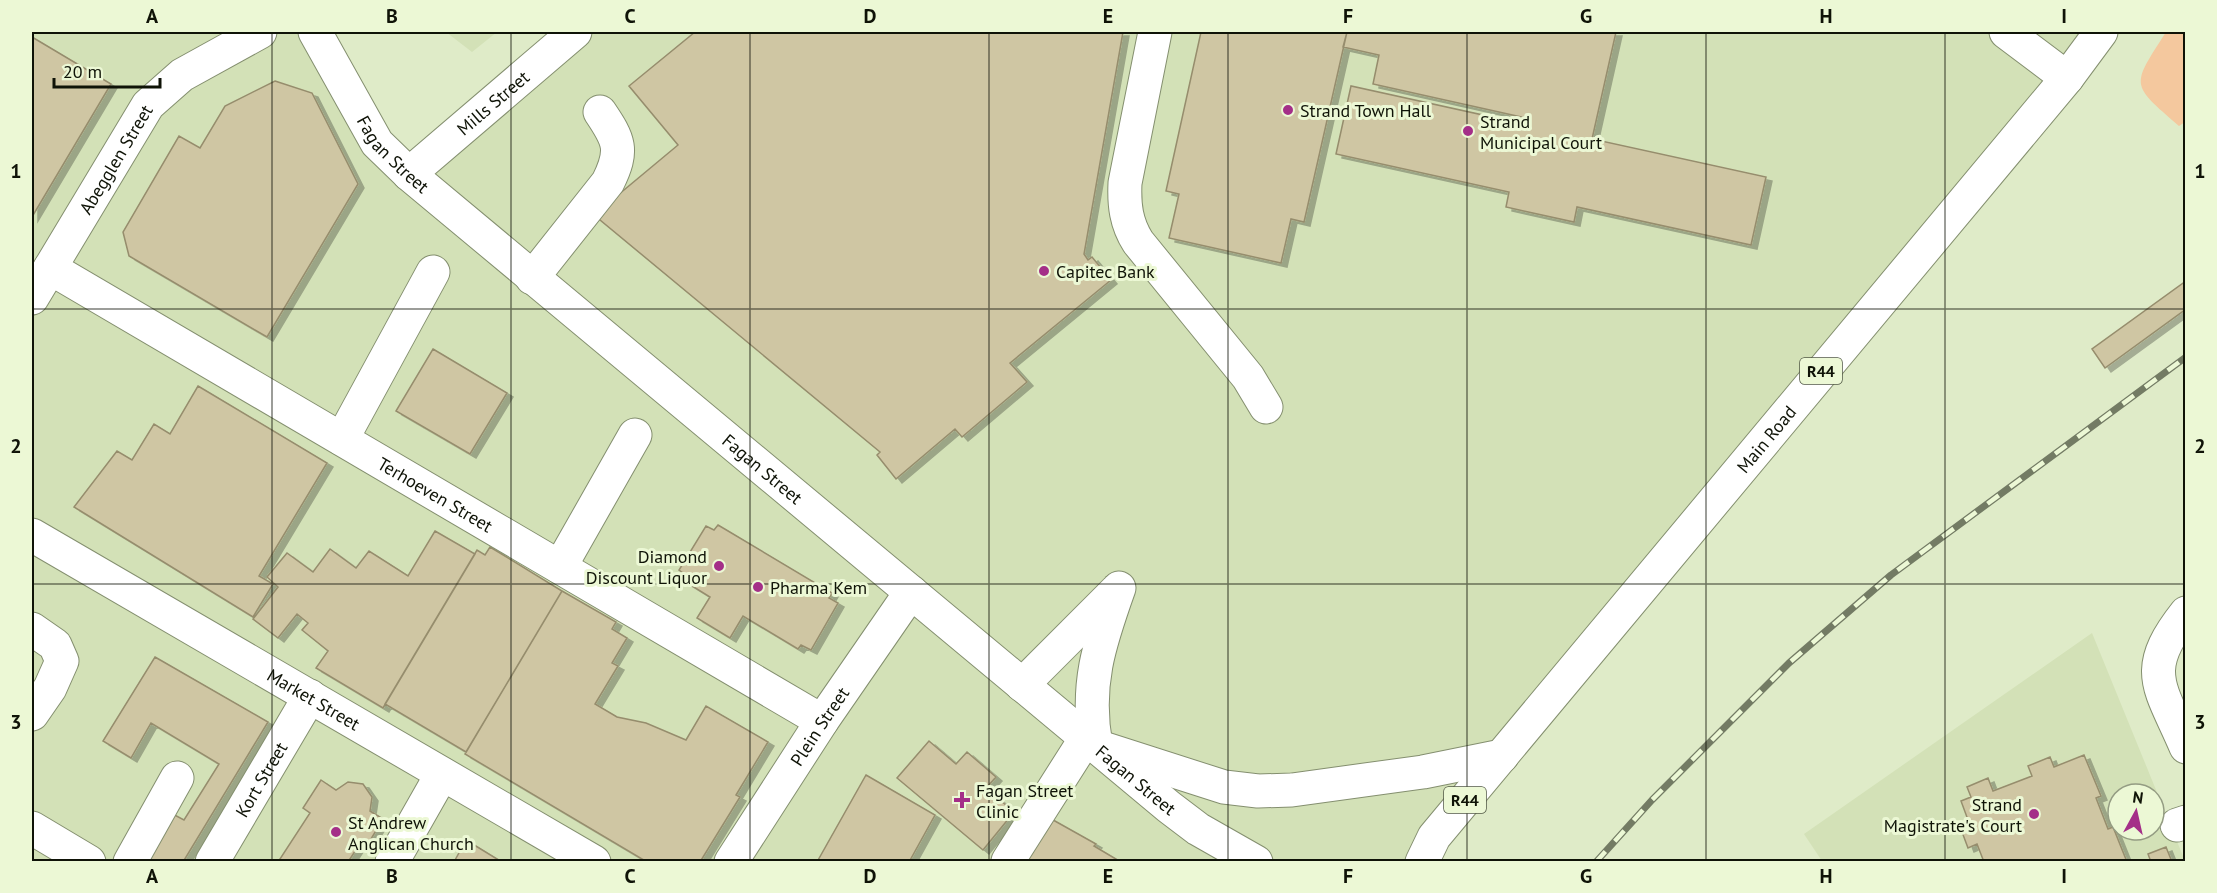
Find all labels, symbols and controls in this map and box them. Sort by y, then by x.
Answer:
text: A [146,3,159,29]
text: B [386,3,398,29]
text: C [624,3,636,29]
text: D [864,3,877,29]
text: E [1103,3,1113,29]
text: F [1343,3,1353,29]
text: G [1580,3,1592,29]
text: H [1819,3,1833,29]
text: I [2061,3,2067,29]
scale bar [54,51,160,89]
text: 20 m [63,60,102,83]
street label: Mills Street [452,65,534,140]
place label: Strand Town Hall [1300,99,1432,122]
street label: Abegglen Street [74,100,157,218]
marker: Strand Town Hall [1281,103,1295,117]
place label: Strand Municipal Court [1480,110,1602,154]
street label: Fagan Street [352,111,434,198]
marker: Strand Municipal Court [1461,124,1475,138]
text: 1 [10,158,22,184]
text: 1 [2194,158,2206,184]
place label: Capitec Bank [1056,260,1155,283]
marker: Capitec Bank [1037,264,1051,278]
road number: R44 [1800,358,1842,384]
street label: Main Road [1731,401,1801,477]
street label: Fagan Street [718,429,808,509]
text: 2 [10,433,22,459]
text: 2 [2194,433,2206,459]
street label: Terhoeven Street [374,452,497,537]
place label: Diamond Discount Liquor [586,545,707,589]
marker: Diamond Discount Liquor [712,559,726,573]
place label: Pharma Kem [770,576,867,599]
marker: Pharma Kem [751,580,765,594]
street label: Market Street [263,663,364,735]
street label: Plein Street [785,682,854,770]
text: 3 [10,709,22,735]
text: 3 [2194,709,2206,735]
street label: Kort Street [230,738,292,821]
street label: Fagan Street [1091,740,1181,820]
place label: Fagan Street Clinic [976,779,1073,823]
north arrow [2106,782,2166,842]
road number: R44 [1444,787,1486,813]
text: N [2131,787,2145,808]
marker: Fagan Street Clinic [953,791,971,809]
place label: Strand Magistrate's Court [1884,793,2022,837]
marker: Strand Magistrate's Court [2027,807,2041,821]
place label: St Andrew Anglican Church [348,811,474,855]
marker: St Andrew Anglican Church [329,825,343,839]
text: A [146,863,159,889]
text: B [386,863,398,889]
text: C [624,863,636,889]
text: D [864,863,877,889]
text: E [1103,863,1113,889]
text: F [1343,863,1353,889]
text: G [1580,863,1592,889]
text: H [1819,863,1833,889]
text: I [2061,863,2067,889]

